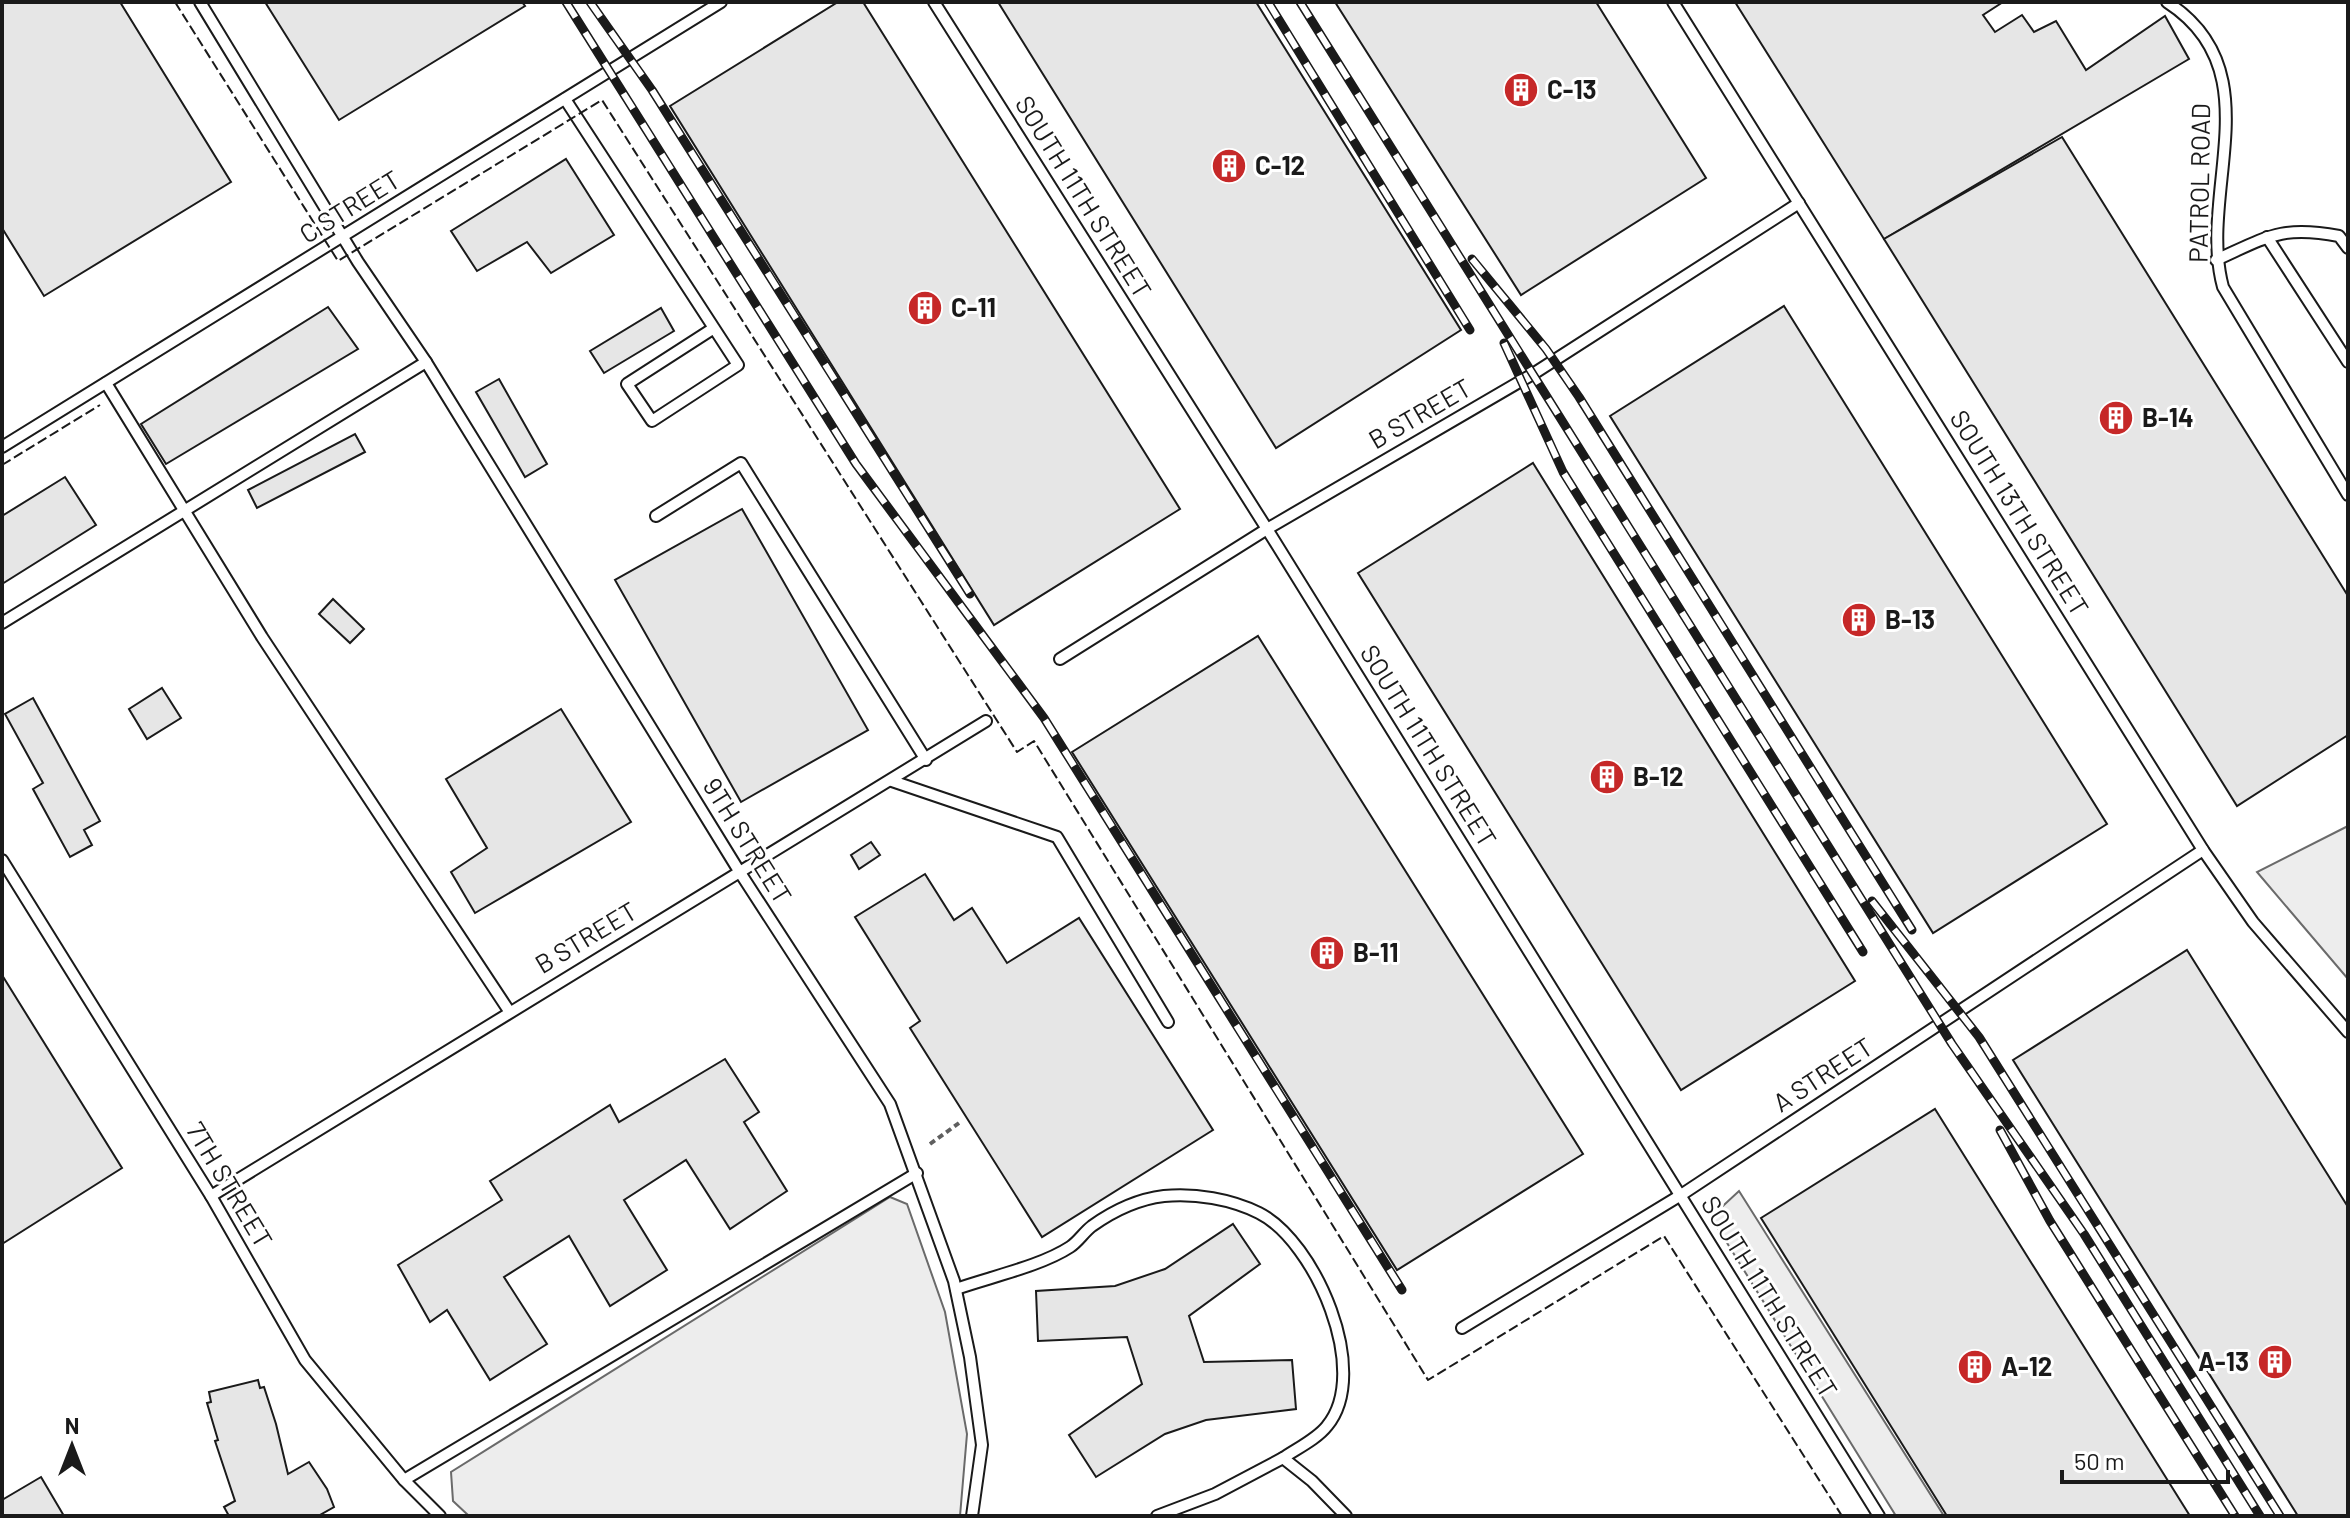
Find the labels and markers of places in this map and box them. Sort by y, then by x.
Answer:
building icon: C-13 [1502,71,1540,109]
place label: C-13 [1547,73,1597,104]
building icon: C-12 [1210,147,1248,185]
place label: C-12 [1255,149,1305,180]
building icon: C-11 [906,289,944,327]
place label: C-11 [951,291,996,322]
building icon: B-14 [2097,399,2135,437]
place label: B-14 [2142,401,2194,432]
building icon: B-13 [1840,601,1878,639]
place label: B-13 [1885,603,1935,634]
building icon: B-12 [1588,758,1626,796]
place label: B-12 [1633,760,1684,791]
building icon: B-11 [1308,934,1346,972]
place label: B-11 [1353,936,1398,967]
building icon: A-13 [2256,1343,2294,1381]
place label: A-13 [2198,1345,2249,1376]
building icon: A-12 [1956,1348,1994,1386]
place label: A-12 [2001,1350,2052,1381]

